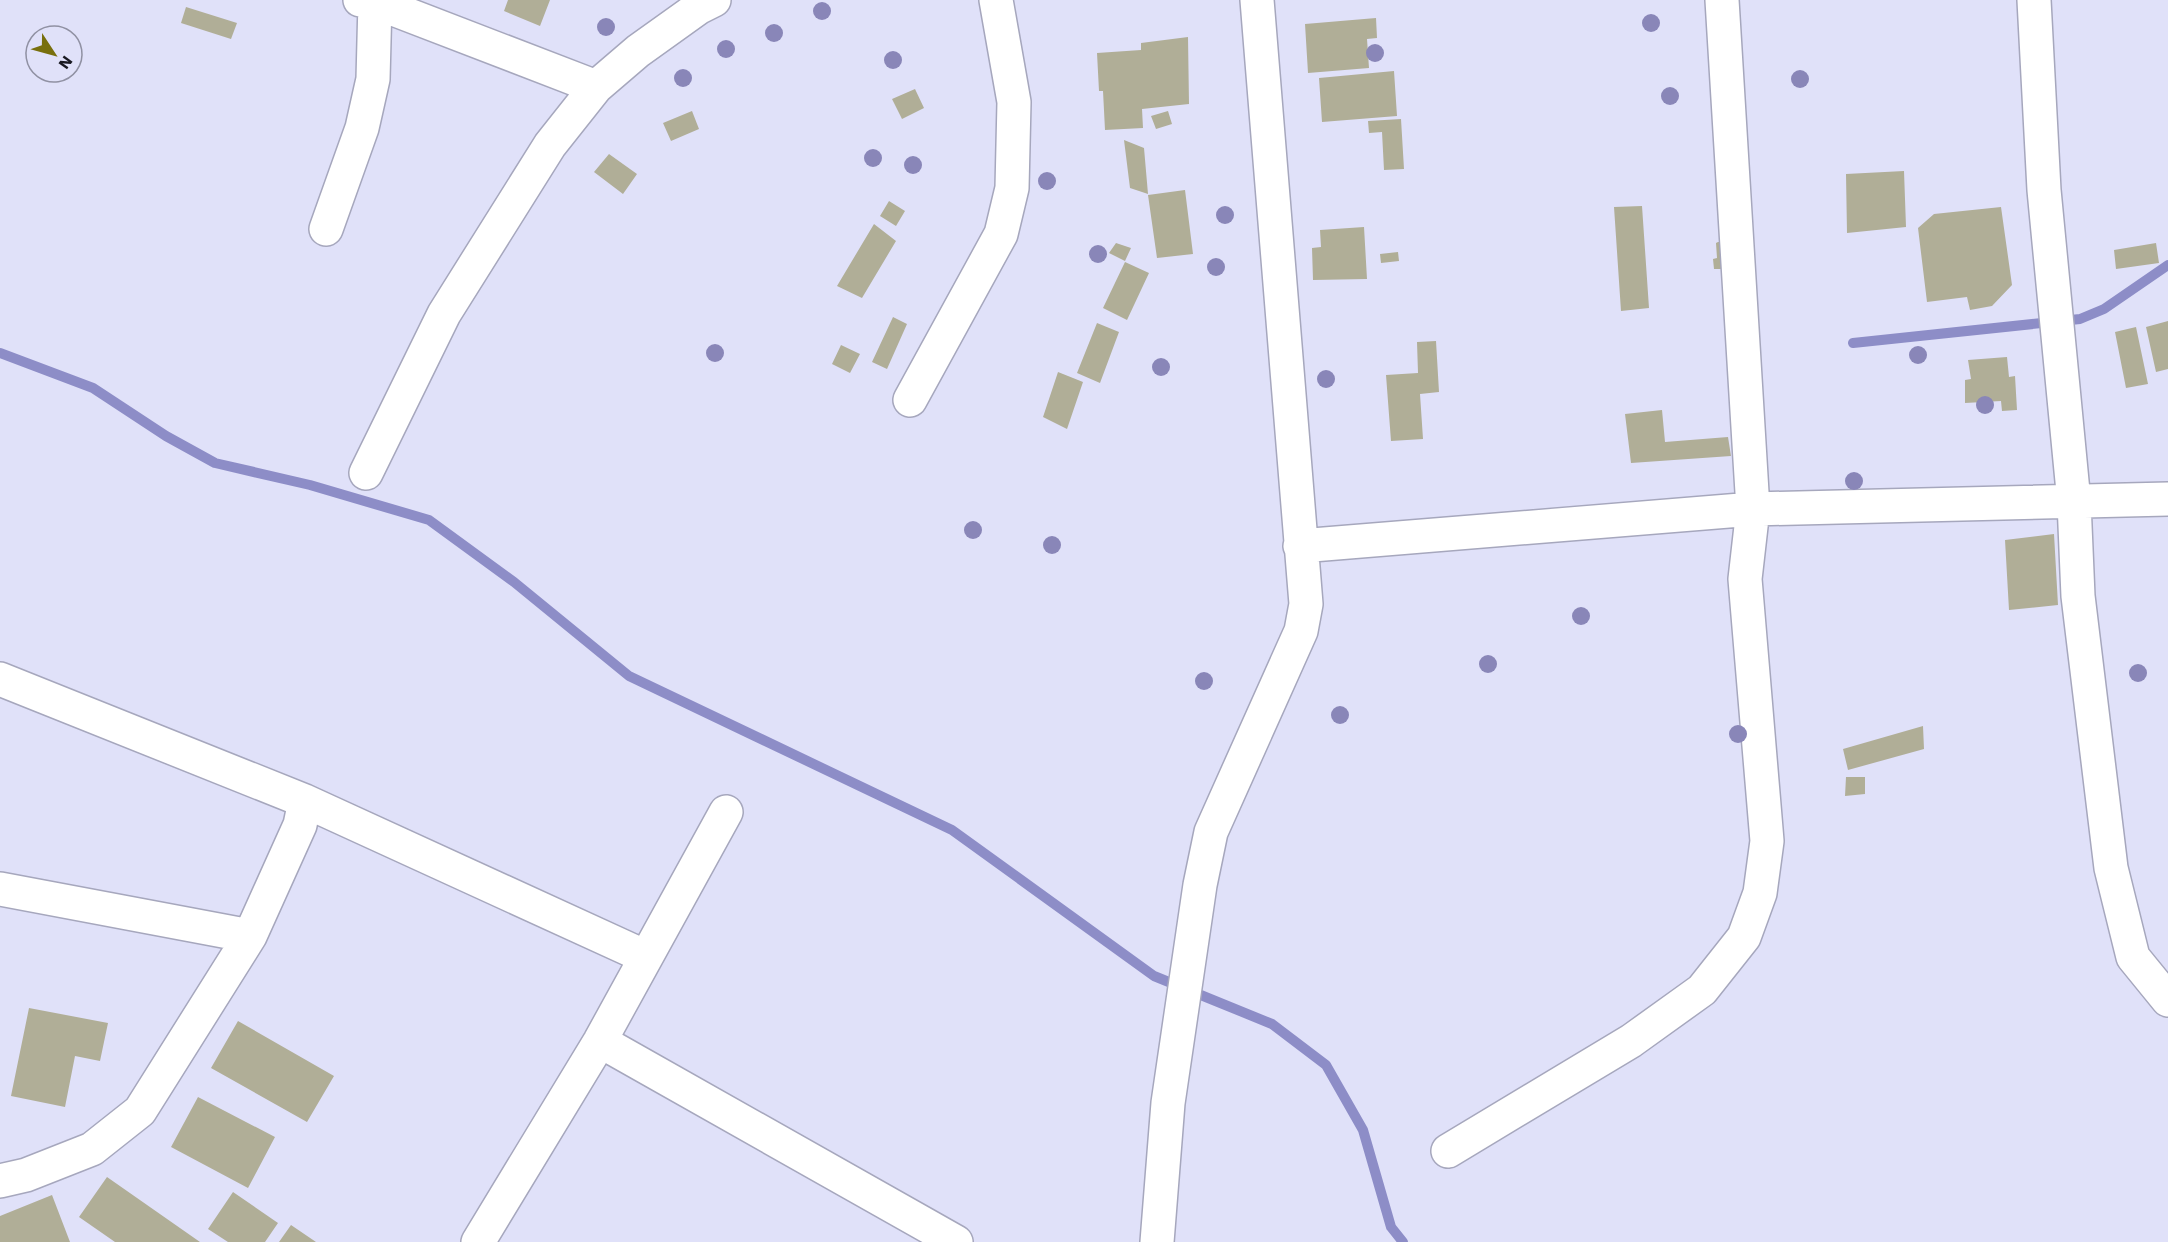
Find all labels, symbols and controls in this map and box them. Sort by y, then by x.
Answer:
north arrow [24,24,84,84]
text: N [55,52,77,73]

